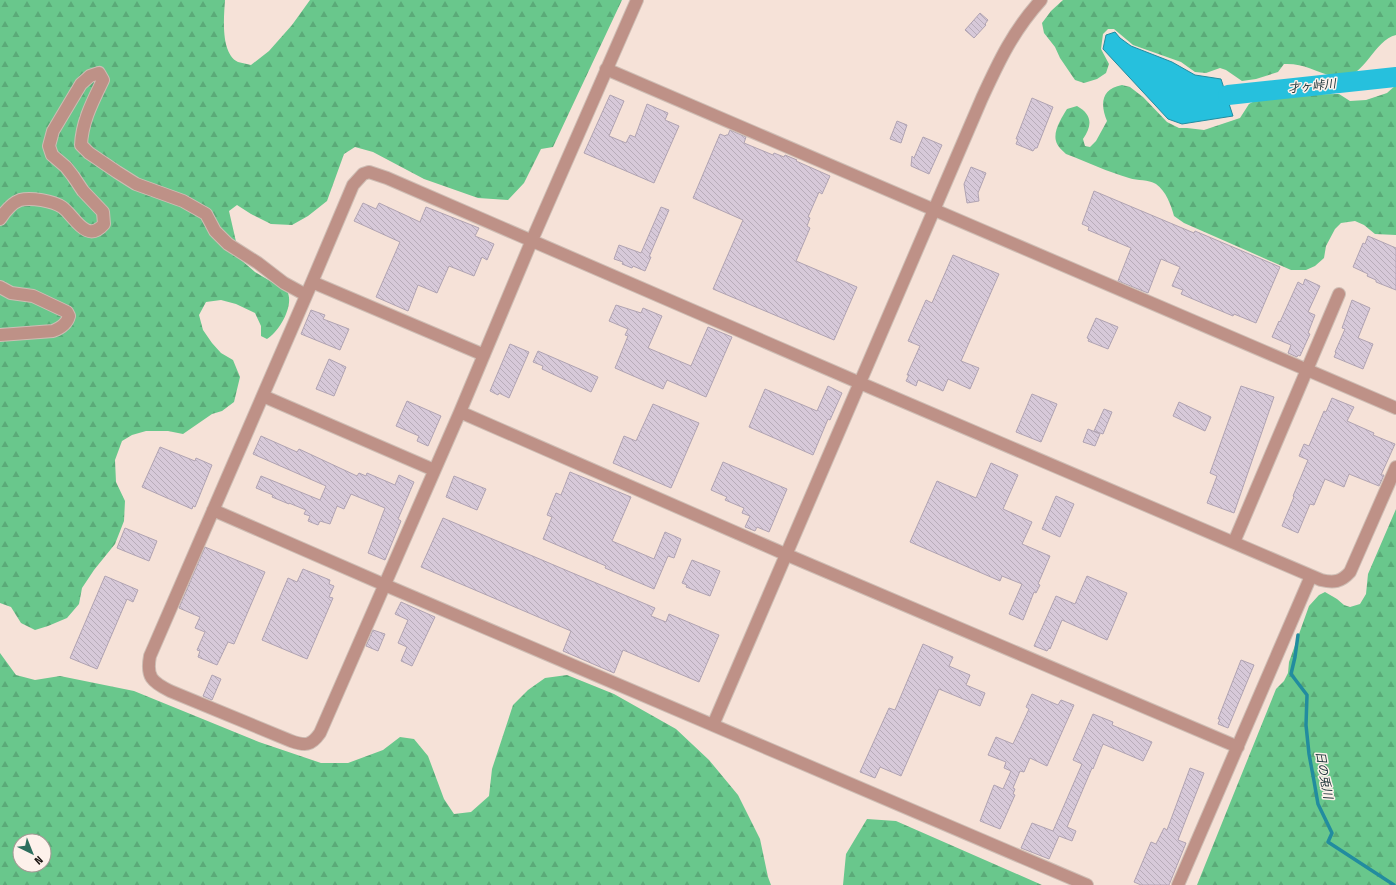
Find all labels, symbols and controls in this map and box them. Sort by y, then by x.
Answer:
water label: 才ヶ峠川 [1287,76,1339,95]
water label: 日の兎川 [1313,750,1335,802]
north arrow [12,833,52,873]
text: N [32,853,45,867]

